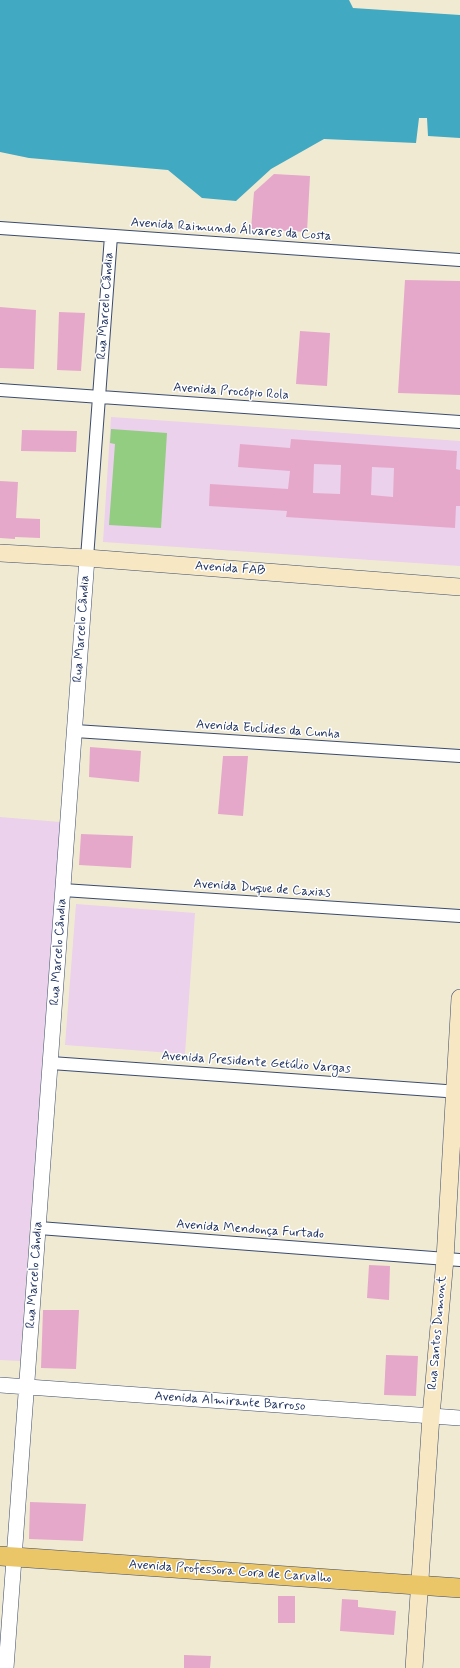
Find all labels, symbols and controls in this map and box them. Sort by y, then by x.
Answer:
street label: Avenida Raimundo Álvares da Costa [130,215,332,245]
street label: Rua Marcelo Cândia [94,252,118,360]
street label: Avenida Procópio Rola [173,380,289,404]
street label: Avenida FAB [194,559,266,579]
street label: Rua Marcelo Cândia [70,575,94,683]
street label: Avenida Euclides da Cunha [195,717,341,743]
street label: Avenida Duque de Caxias [193,876,331,902]
street label: Rua Marcelo Cândia [47,898,71,1006]
street label: Avenida Presidente Getúlio Vargas [161,1049,351,1077]
street label: Avenida Mendonça Furtado [176,1217,324,1243]
street label: Rua Marcelo Cândia [23,1221,47,1329]
street label: Rua Santos Dumont [425,1275,451,1391]
street label: Avenida Almirante Barroso [154,1389,306,1415]
street label: Avenida Professora Cora de Carvalho [128,1557,332,1587]

